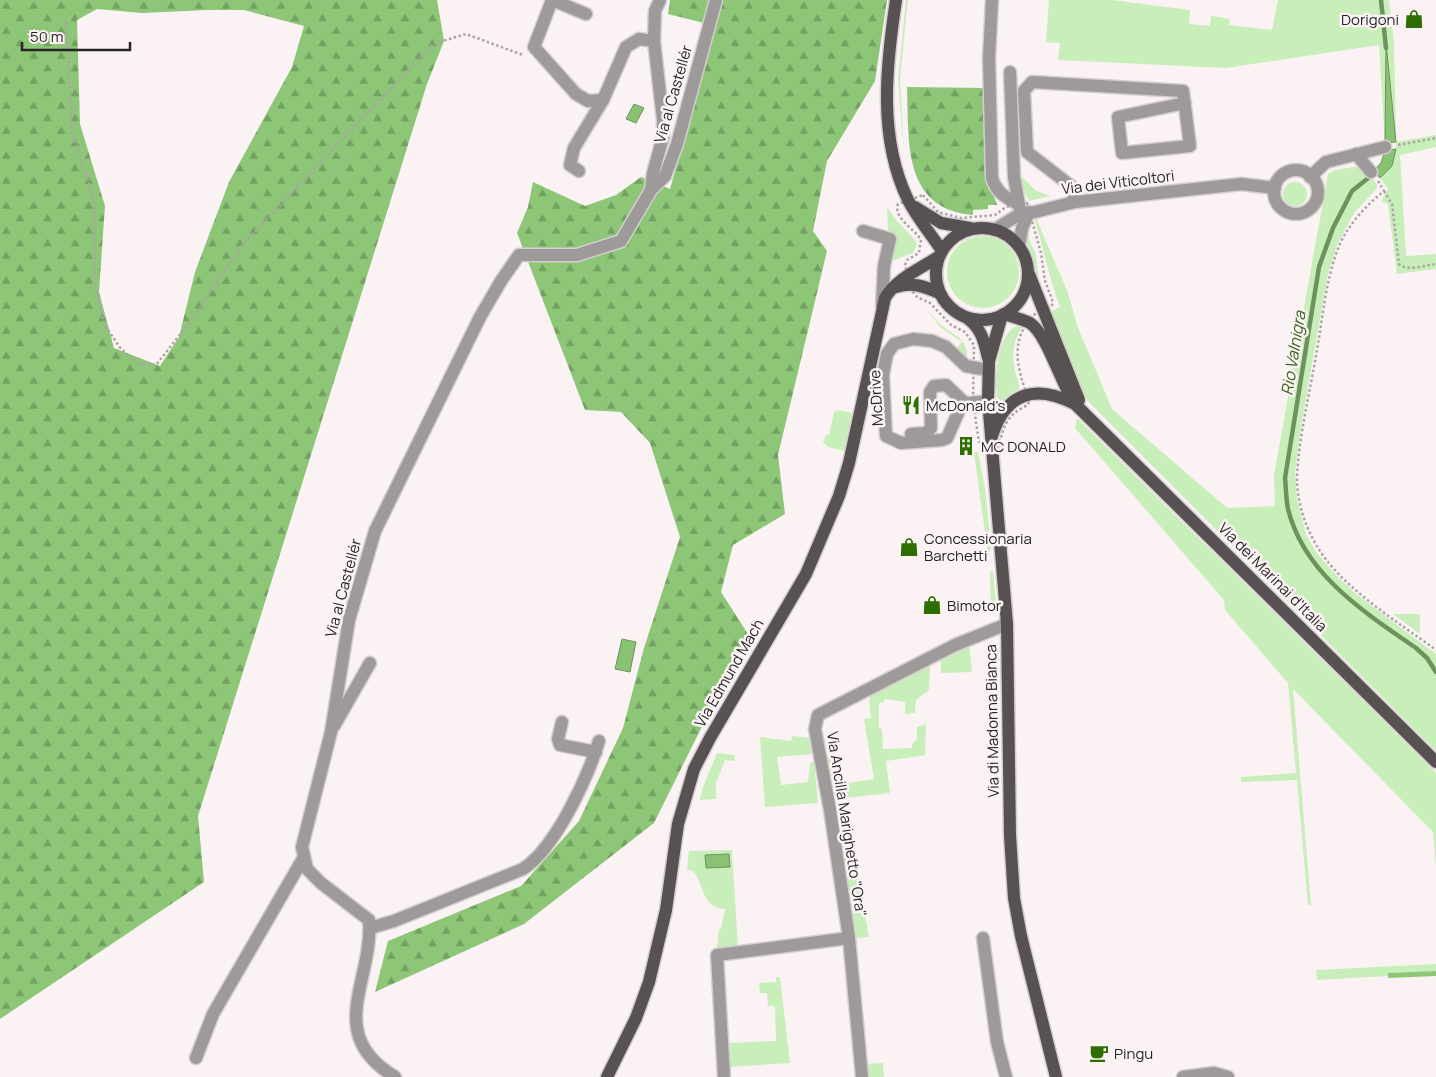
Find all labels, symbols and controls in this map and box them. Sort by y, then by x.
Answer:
shop icon: Dorigoni [1403,8,1425,30]
place label: Dorigoni [1341,9,1399,30]
scale bar [22,20,130,52]
text: 50 m [30,26,64,47]
street label: Via al Castellér [649,42,697,145]
street label: Via dei Viticoltori [1060,165,1176,199]
water label: Rio Valnigra [1275,308,1311,397]
street label: McDrive [864,369,888,427]
restaurant icon: McDonald's [900,394,922,416]
place label: McDonald's [926,395,1005,416]
building icon: MC DONALD [955,435,977,457]
place label: MC DONALD [981,436,1066,457]
street label: Via dei Marinai d'Italia [1214,518,1332,636]
place label: Concessionaria Barchetti [924,528,1032,566]
street label: Via al Castellér [320,536,366,640]
shop icon: Concessionaria Barchetti [898,536,920,558]
shop icon: Bimotor [921,594,943,616]
place label: Bimotor [947,595,1002,616]
street label: Via Edmund Mach [690,615,769,731]
street label: Via di Madonna Bianca [980,644,1004,798]
street label: Via Ancilla Marighetto "Ora" [822,730,872,918]
cafe icon: Pingu [1088,1042,1110,1064]
place label: Pingu [1114,1043,1153,1064]

